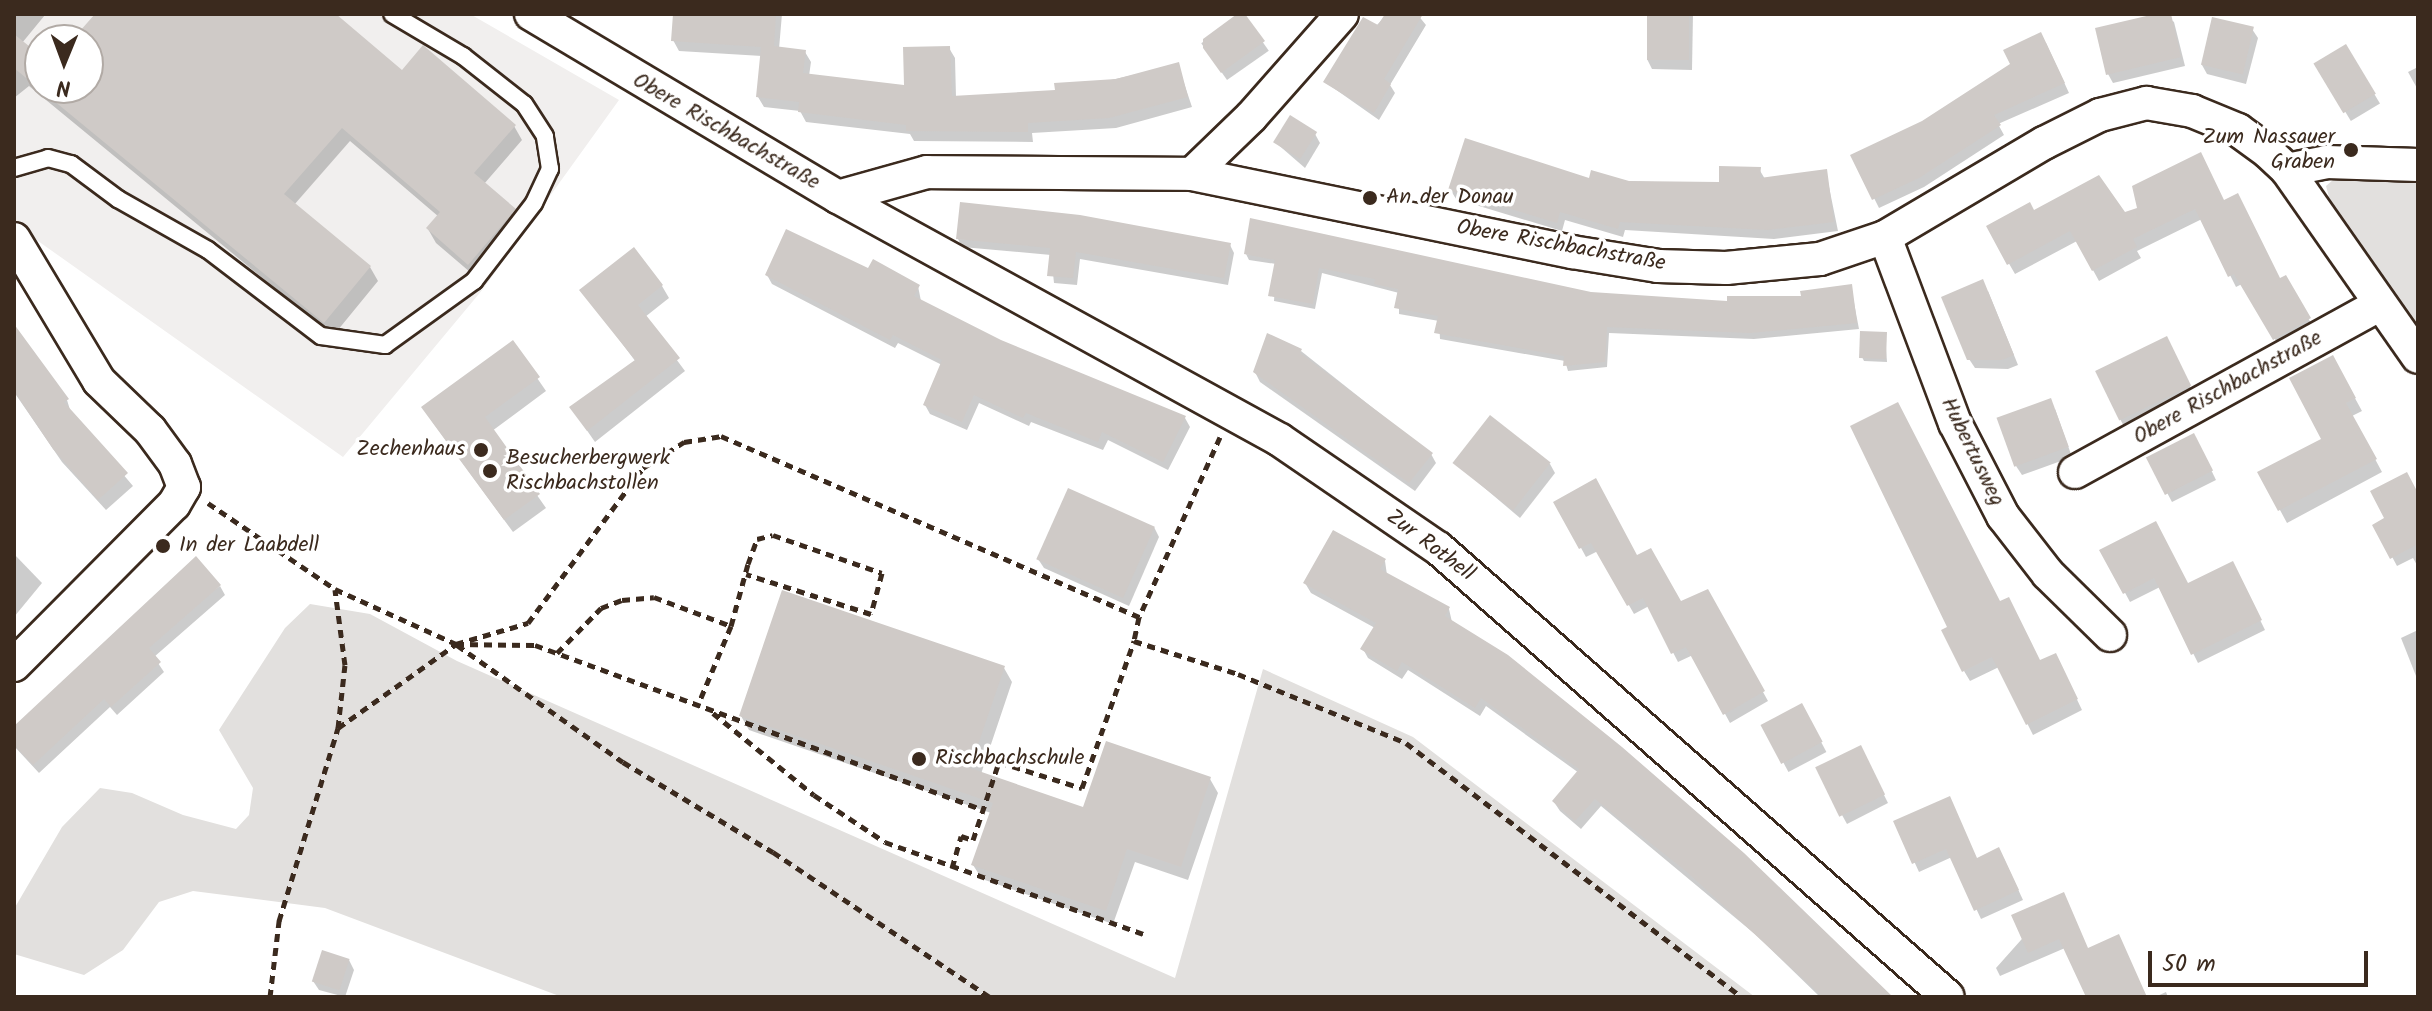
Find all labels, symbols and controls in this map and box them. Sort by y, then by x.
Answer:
north arrow [24,24,104,104]
street label: Obere Rischbachstraße [628,68,824,196]
text: N [56,69,71,104]
place label: Zum Nassauer Graben [2202,124,2335,176]
marker: Zum Nassauer Graben [2342,141,2360,159]
place label: An der Donau [1386,185,1514,211]
marker: An der Donau [1361,189,1379,207]
street label: Obere Rischbachstraße [1454,215,1668,277]
street label: Obere Rischbachstraße [2129,325,2327,451]
street label: Hubertusweg [1934,393,2010,511]
place label: Zechenhaus [356,437,465,463]
marker: Zechenhaus [472,441,490,459]
place label: Besucherbergwerk Rischbachstollen [506,445,670,496]
marker: Besucherbergwerk Rischbachstollen [481,462,499,480]
street label: Zur Rothell [1380,504,1480,588]
place label: In der Laabdell [179,533,319,559]
marker: In der Laabdell [154,537,172,555]
place label: Rischbachschule [935,746,1084,772]
marker: Rischbachschule [910,750,928,768]
scale bar [2152,935,2372,985]
text: 50 m [2162,945,2216,984]

